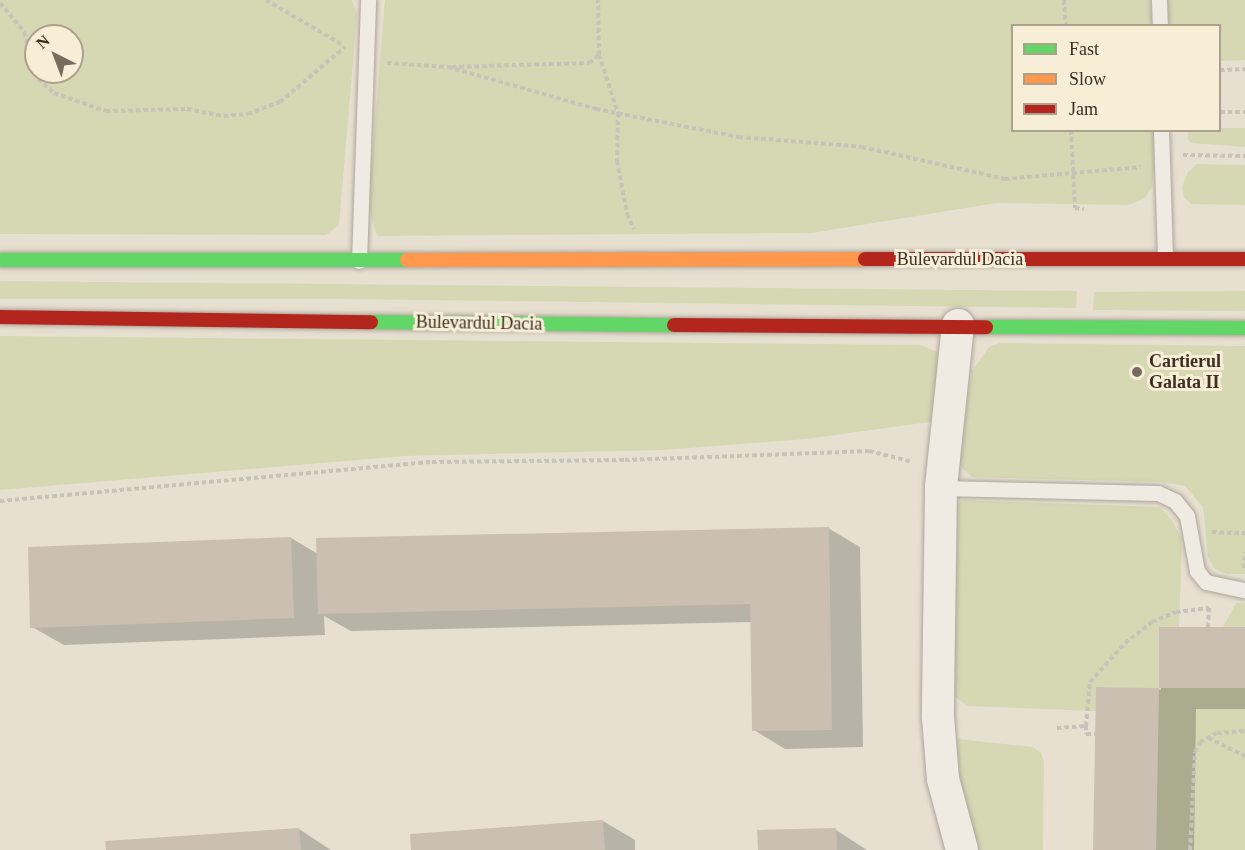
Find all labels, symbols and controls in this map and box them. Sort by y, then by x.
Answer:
north arrow [24,24,84,84]
legend [1011,24,1221,132]
text: N [33,32,53,52]
text: Fast [1069,39,1099,59]
text: Slow [1069,69,1106,89]
text: Jam [1069,99,1098,119]
street label: Bulevardul Dacia [897,248,1023,270]
street label: Bulevardul Dacia [416,311,542,335]
place label: Cartierul Galata II [1149,351,1221,394]
marker: Cartierul Galata II [1130,365,1144,379]

